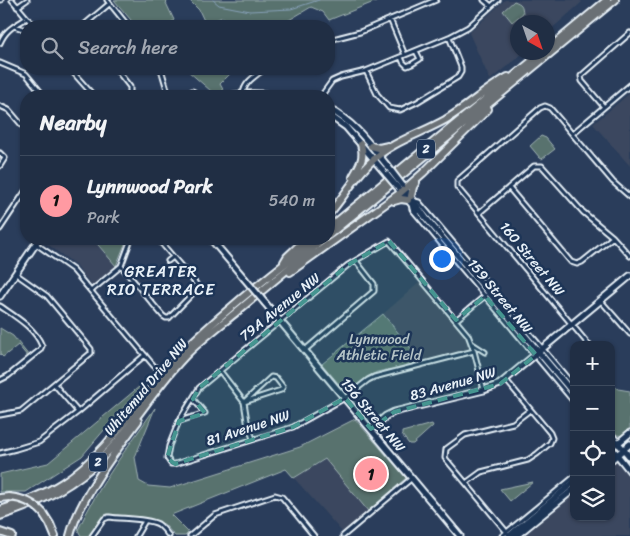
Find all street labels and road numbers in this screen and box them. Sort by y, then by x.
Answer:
road number: 2 [417,140,435,158]
street label: 160 Street NW [493,216,571,302]
street label: 159 Street NW [461,253,539,339]
street label: 79A Avenue NW [234,266,326,348]
street label: Whitemud Drive NW [98,333,194,441]
street label: 83 Avenue NW [407,360,499,408]
street label: 156 Street NW [334,372,412,458]
street label: 81 Avenue NW [203,403,293,453]
road number: 2 [89,452,107,472]

